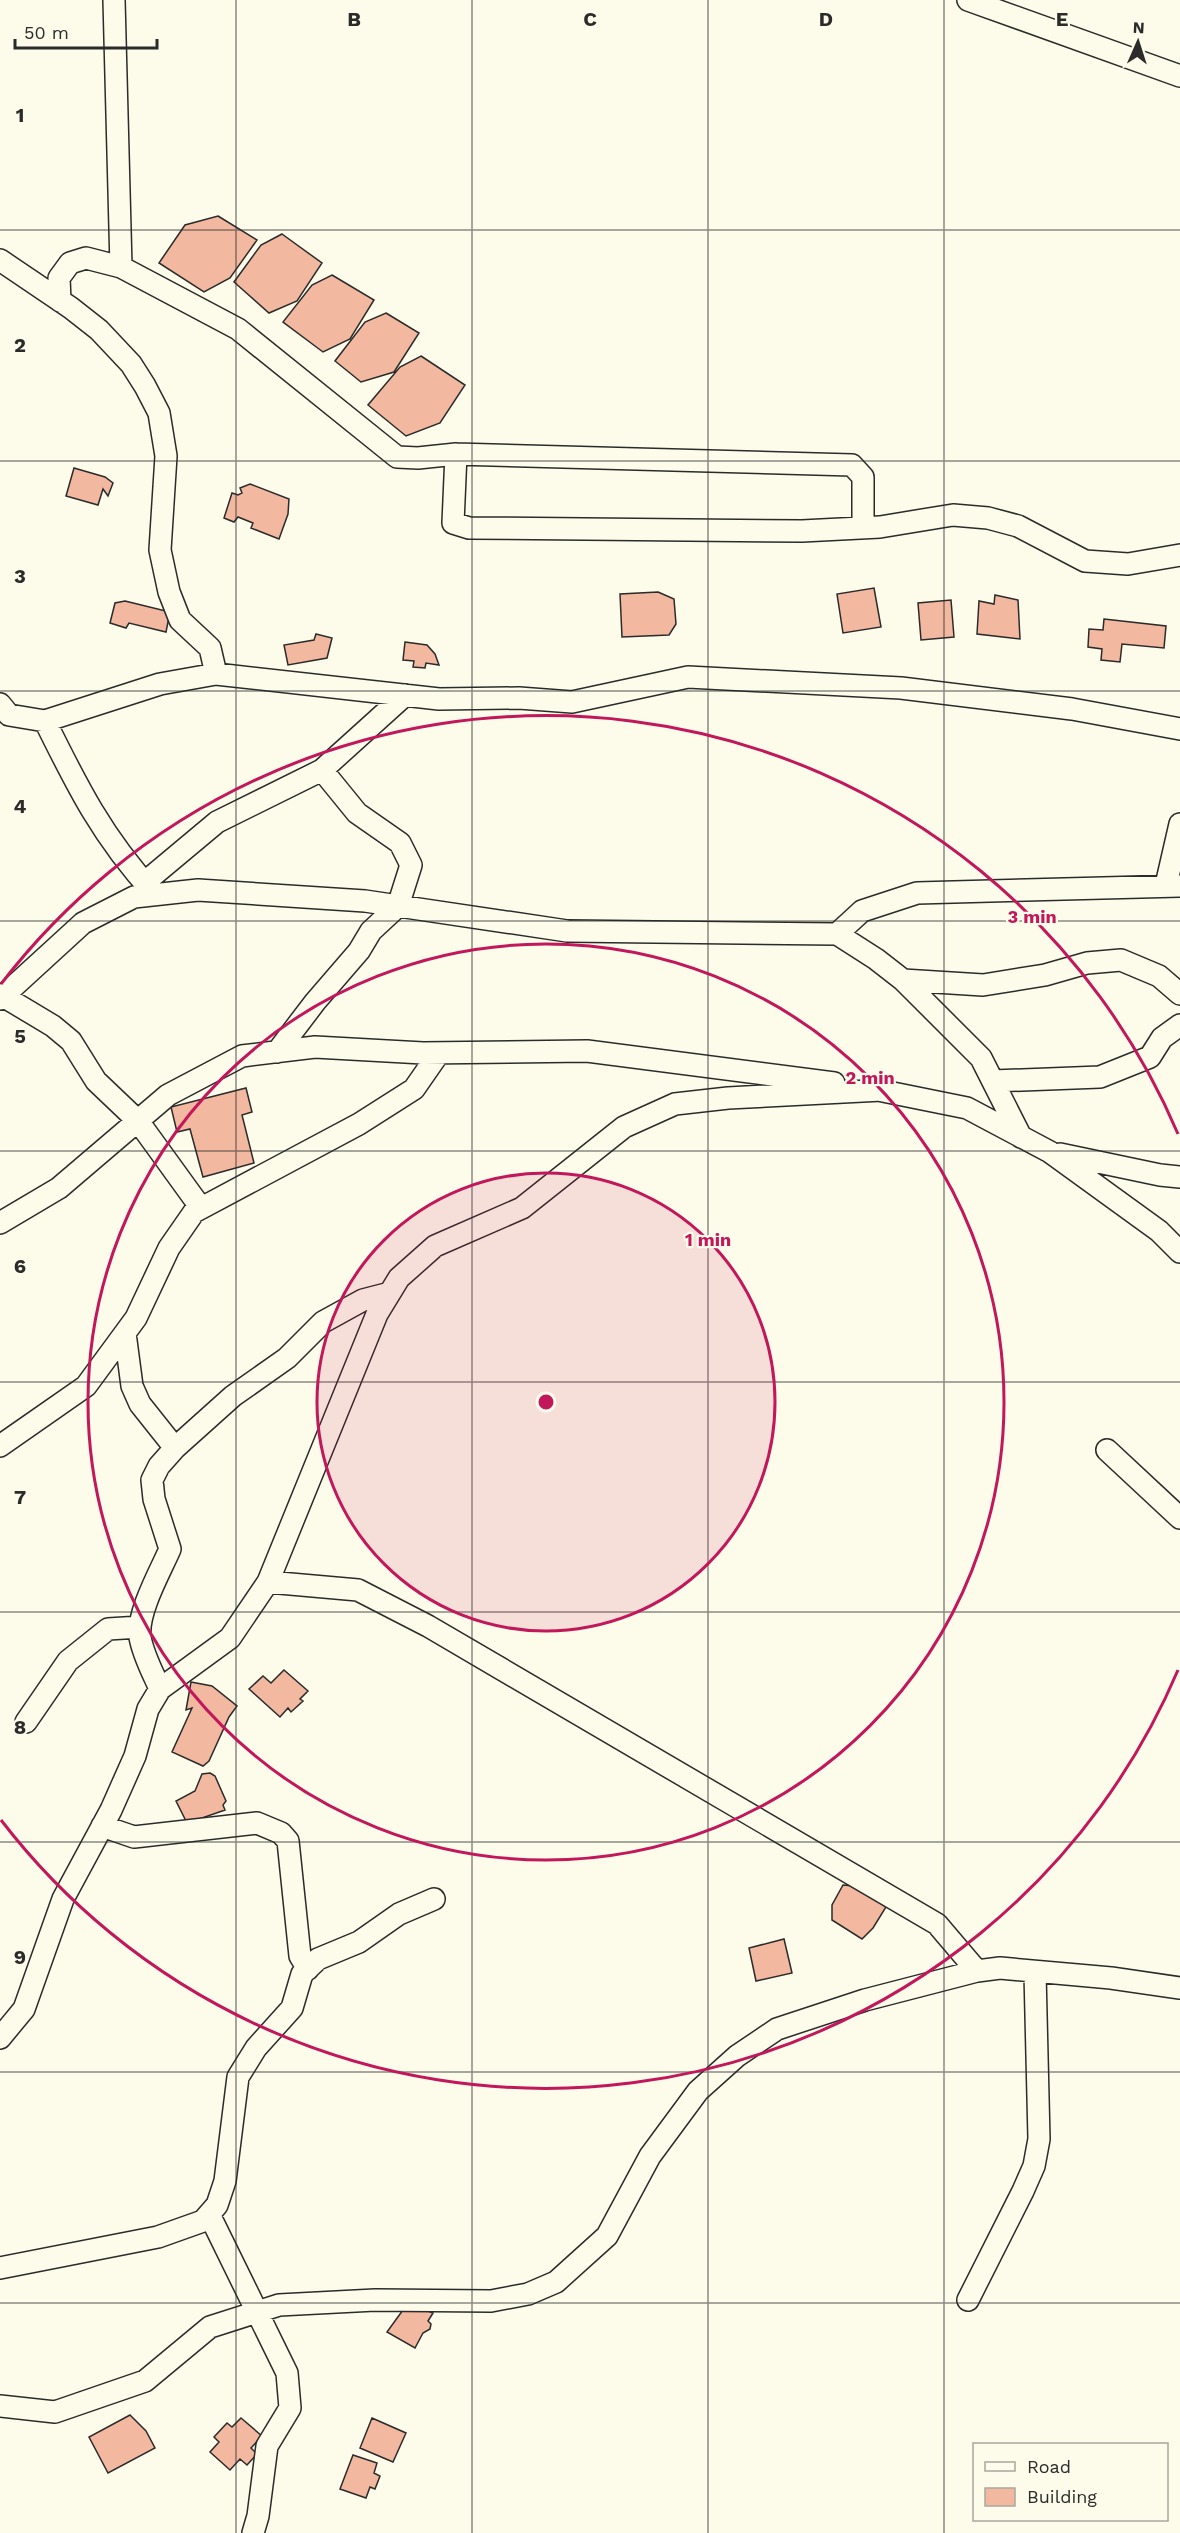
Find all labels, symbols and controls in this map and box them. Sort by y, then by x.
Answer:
text: B [347,7,361,31]
text: C [583,7,597,31]
text: D [819,7,833,31]
text: E [1056,7,1068,31]
scale bar [15,12,158,50]
north arrow [1108,12,1168,72]
text: N [1132,18,1145,37]
text: 50 m [24,22,69,43]
text: 1 [16,103,24,127]
text: 2 [14,333,26,357]
text: 3 [14,564,26,588]
text: 4 [14,794,27,818]
text: 3 min [1007,906,1057,927]
text: 5 [14,1024,26,1048]
text: 2 min [845,1067,895,1088]
text: 1 min [685,1229,731,1250]
text: 6 [14,1254,26,1278]
centre of rings [536,1392,556,1412]
text: 7 [14,1485,26,1509]
text: 8 [14,1715,26,1739]
text: 9 [14,1945,26,1969]
legend [973,2443,1168,2521]
text: Road [1027,2456,1071,2477]
text: Building [1027,2486,1097,2507]

